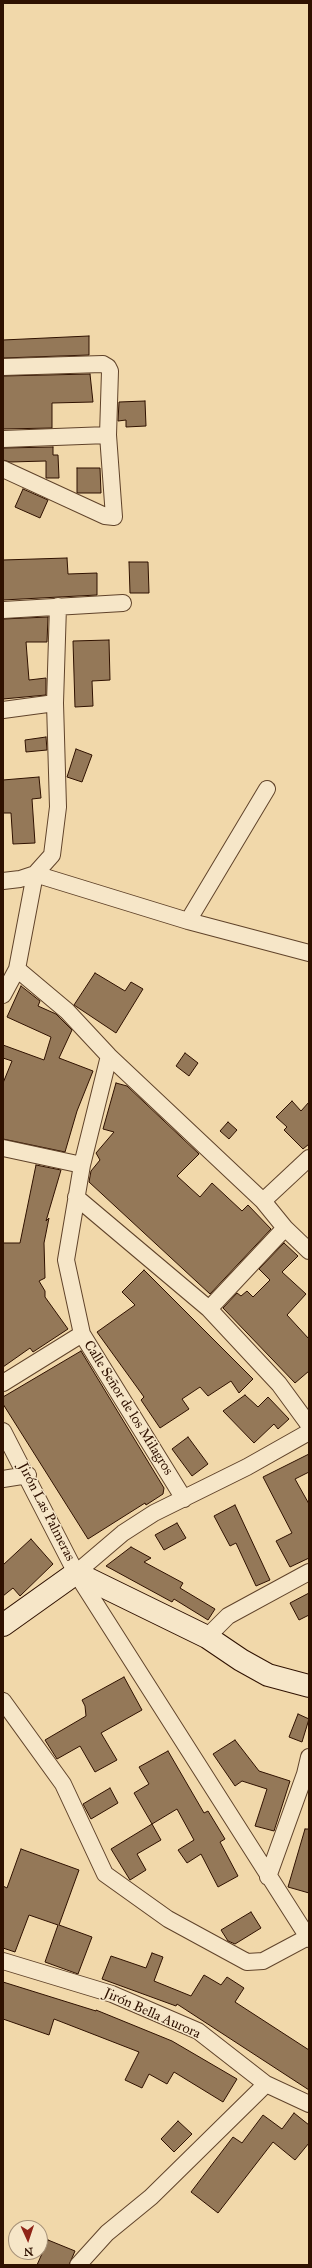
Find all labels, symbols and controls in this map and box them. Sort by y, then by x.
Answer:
street label: Calle Señor de los Milagros [80,1338,176,1478]
street label: Jirón Las Palmeras [14,1460,78,1564]
street label: Jirón Bella Aurora [101,1985,203,2043]
north arrow [8,2220,48,2260]
text: N [24,2245,34,2258]

